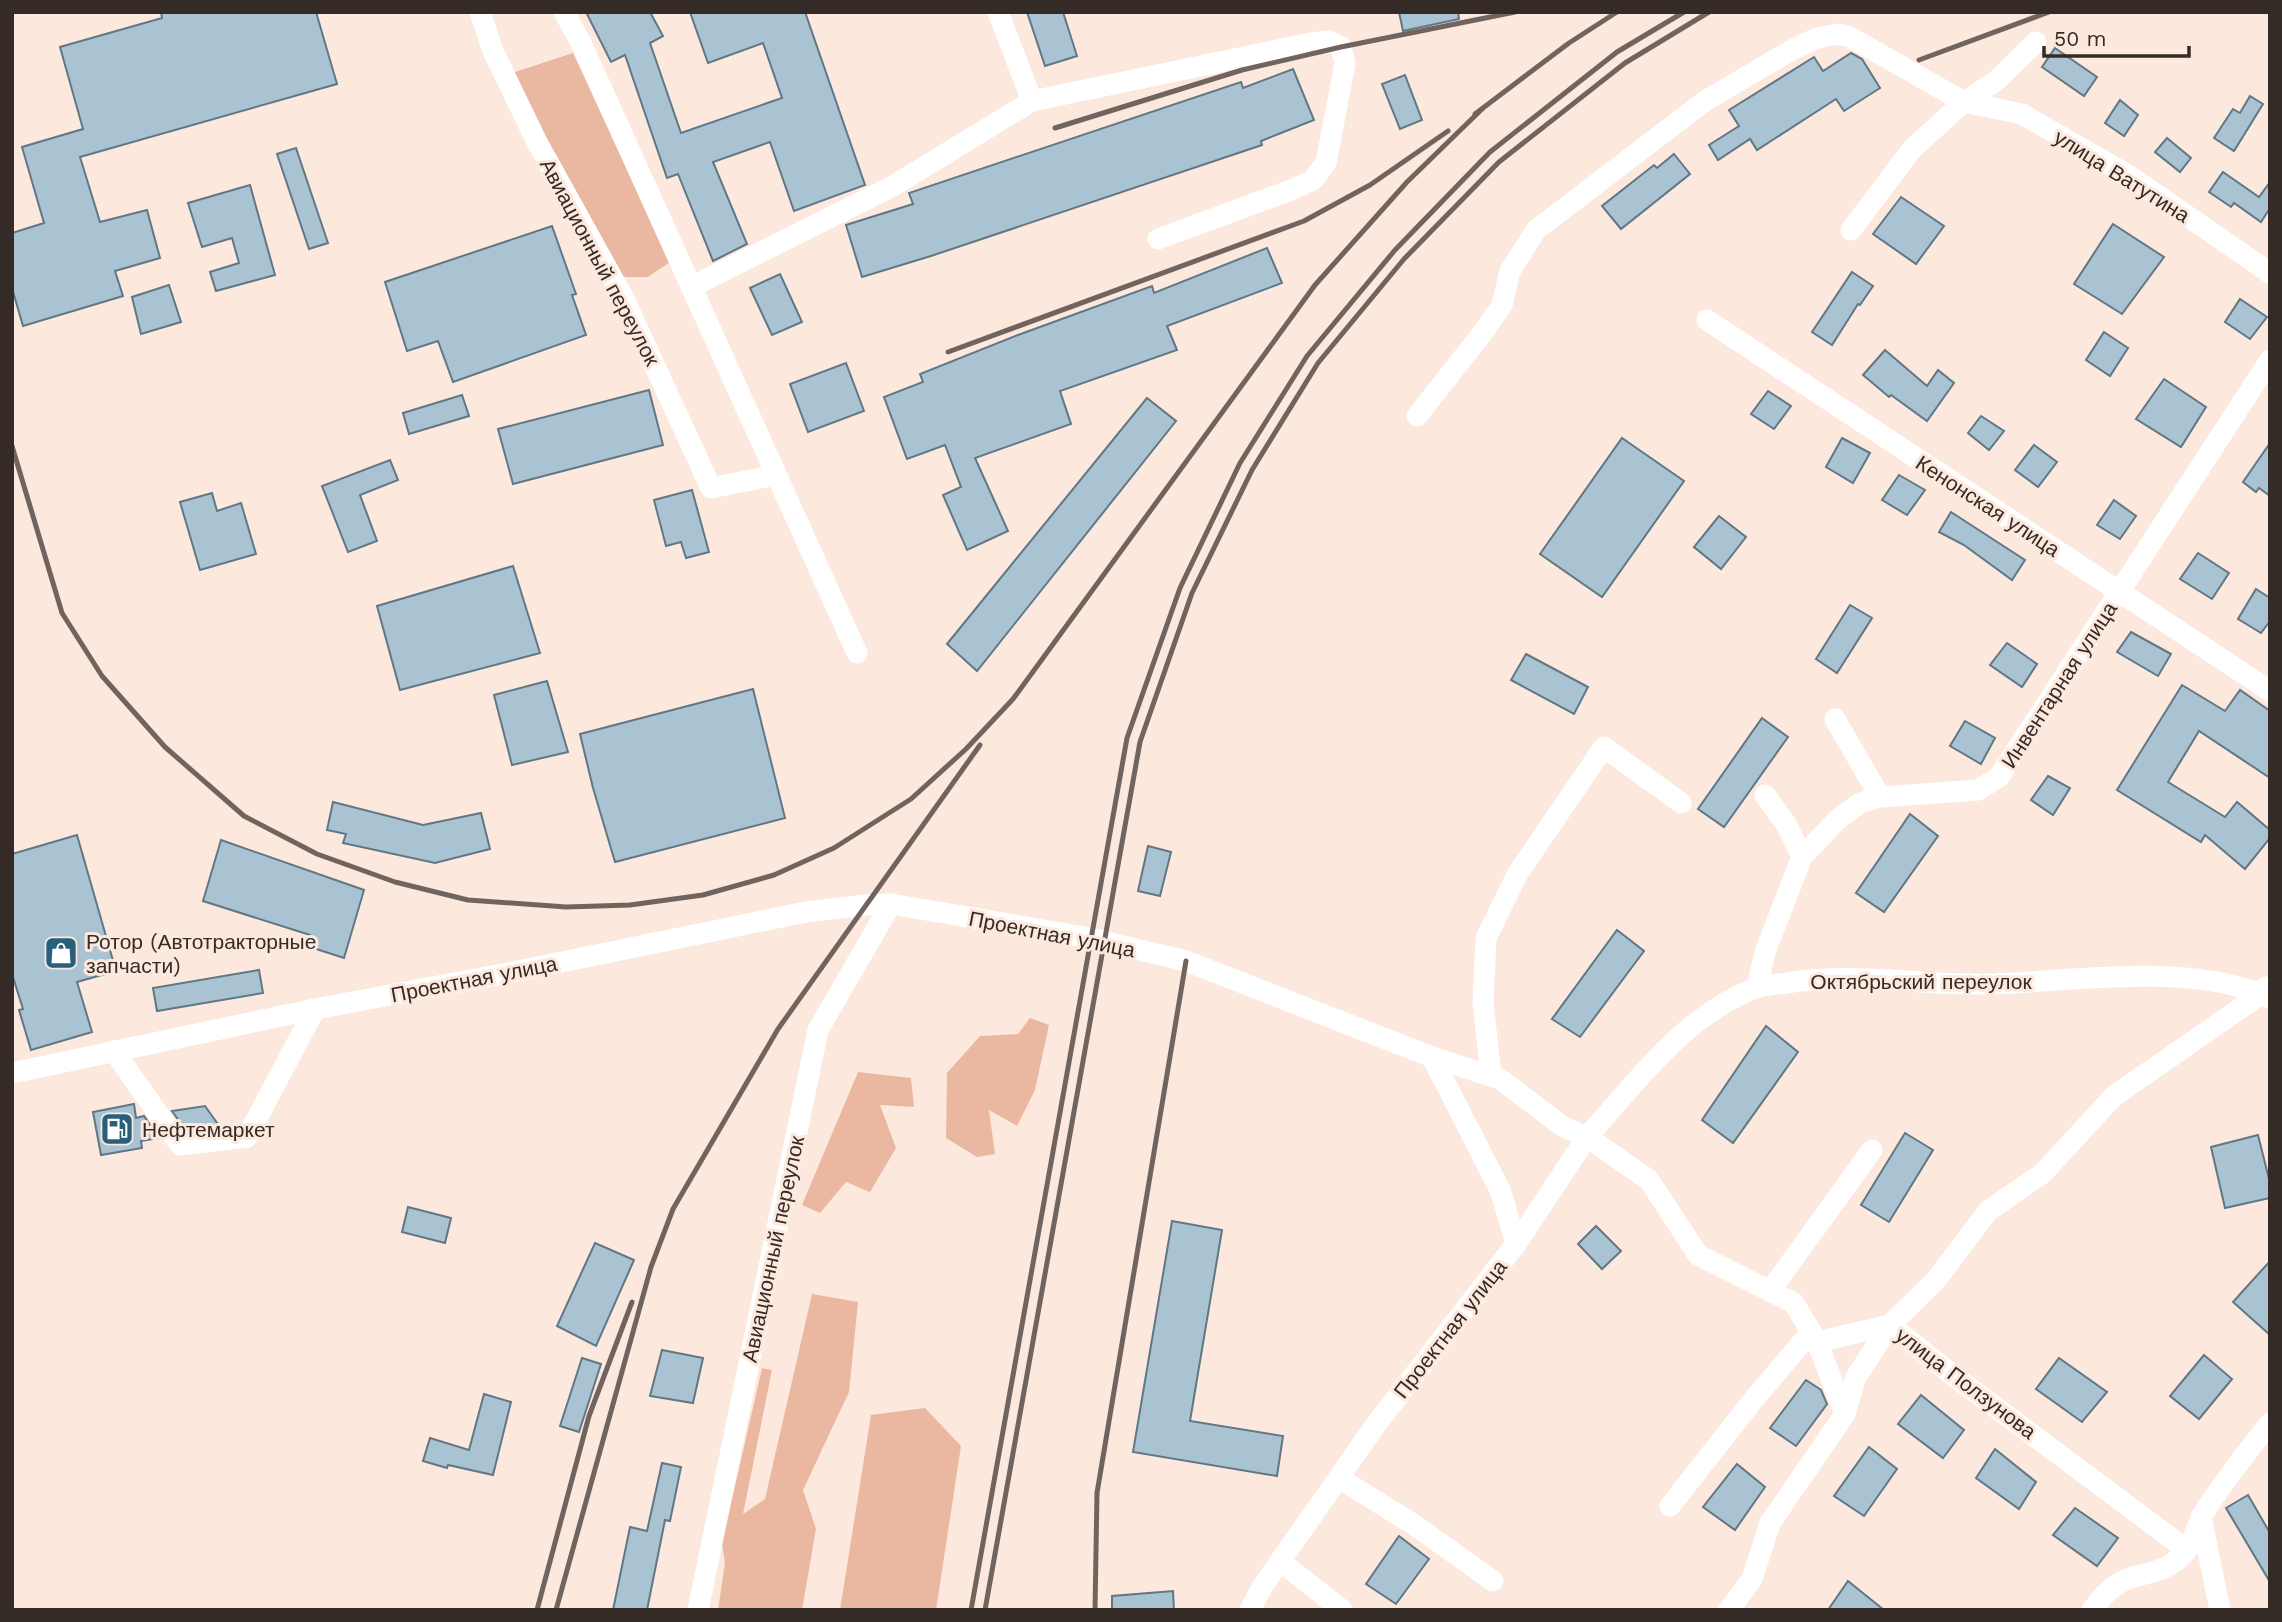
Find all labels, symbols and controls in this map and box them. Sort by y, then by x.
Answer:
scale bar [2044,14,2189,58]
text: 50 m [2054,26,2106,51]
street label: улица Ватутина [2050,124,2195,228]
street label: Авиационный переулок [535,154,666,370]
street label: Кенонская улица [1911,450,2065,562]
street label: Инвентарная улица [1996,597,2122,773]
street label: Проектная улица [967,906,1138,962]
place label: Ротор (Автотракторные запчасти) [86,929,316,978]
shop icon: Ротор (Автотракторные запчасти) [42,934,80,972]
street label: Проектная улица [389,951,560,1007]
street label: Октябрьский переулок [1810,969,2032,994]
fuel station icon: Нефтемаркет [98,1110,136,1148]
place label: Нефтемаркет [142,1117,275,1142]
street label: Авиационный переулок [737,1133,809,1364]
street label: Проектная улица [1388,1255,1512,1403]
street label: улица Ползунова [1891,1322,2041,1444]

